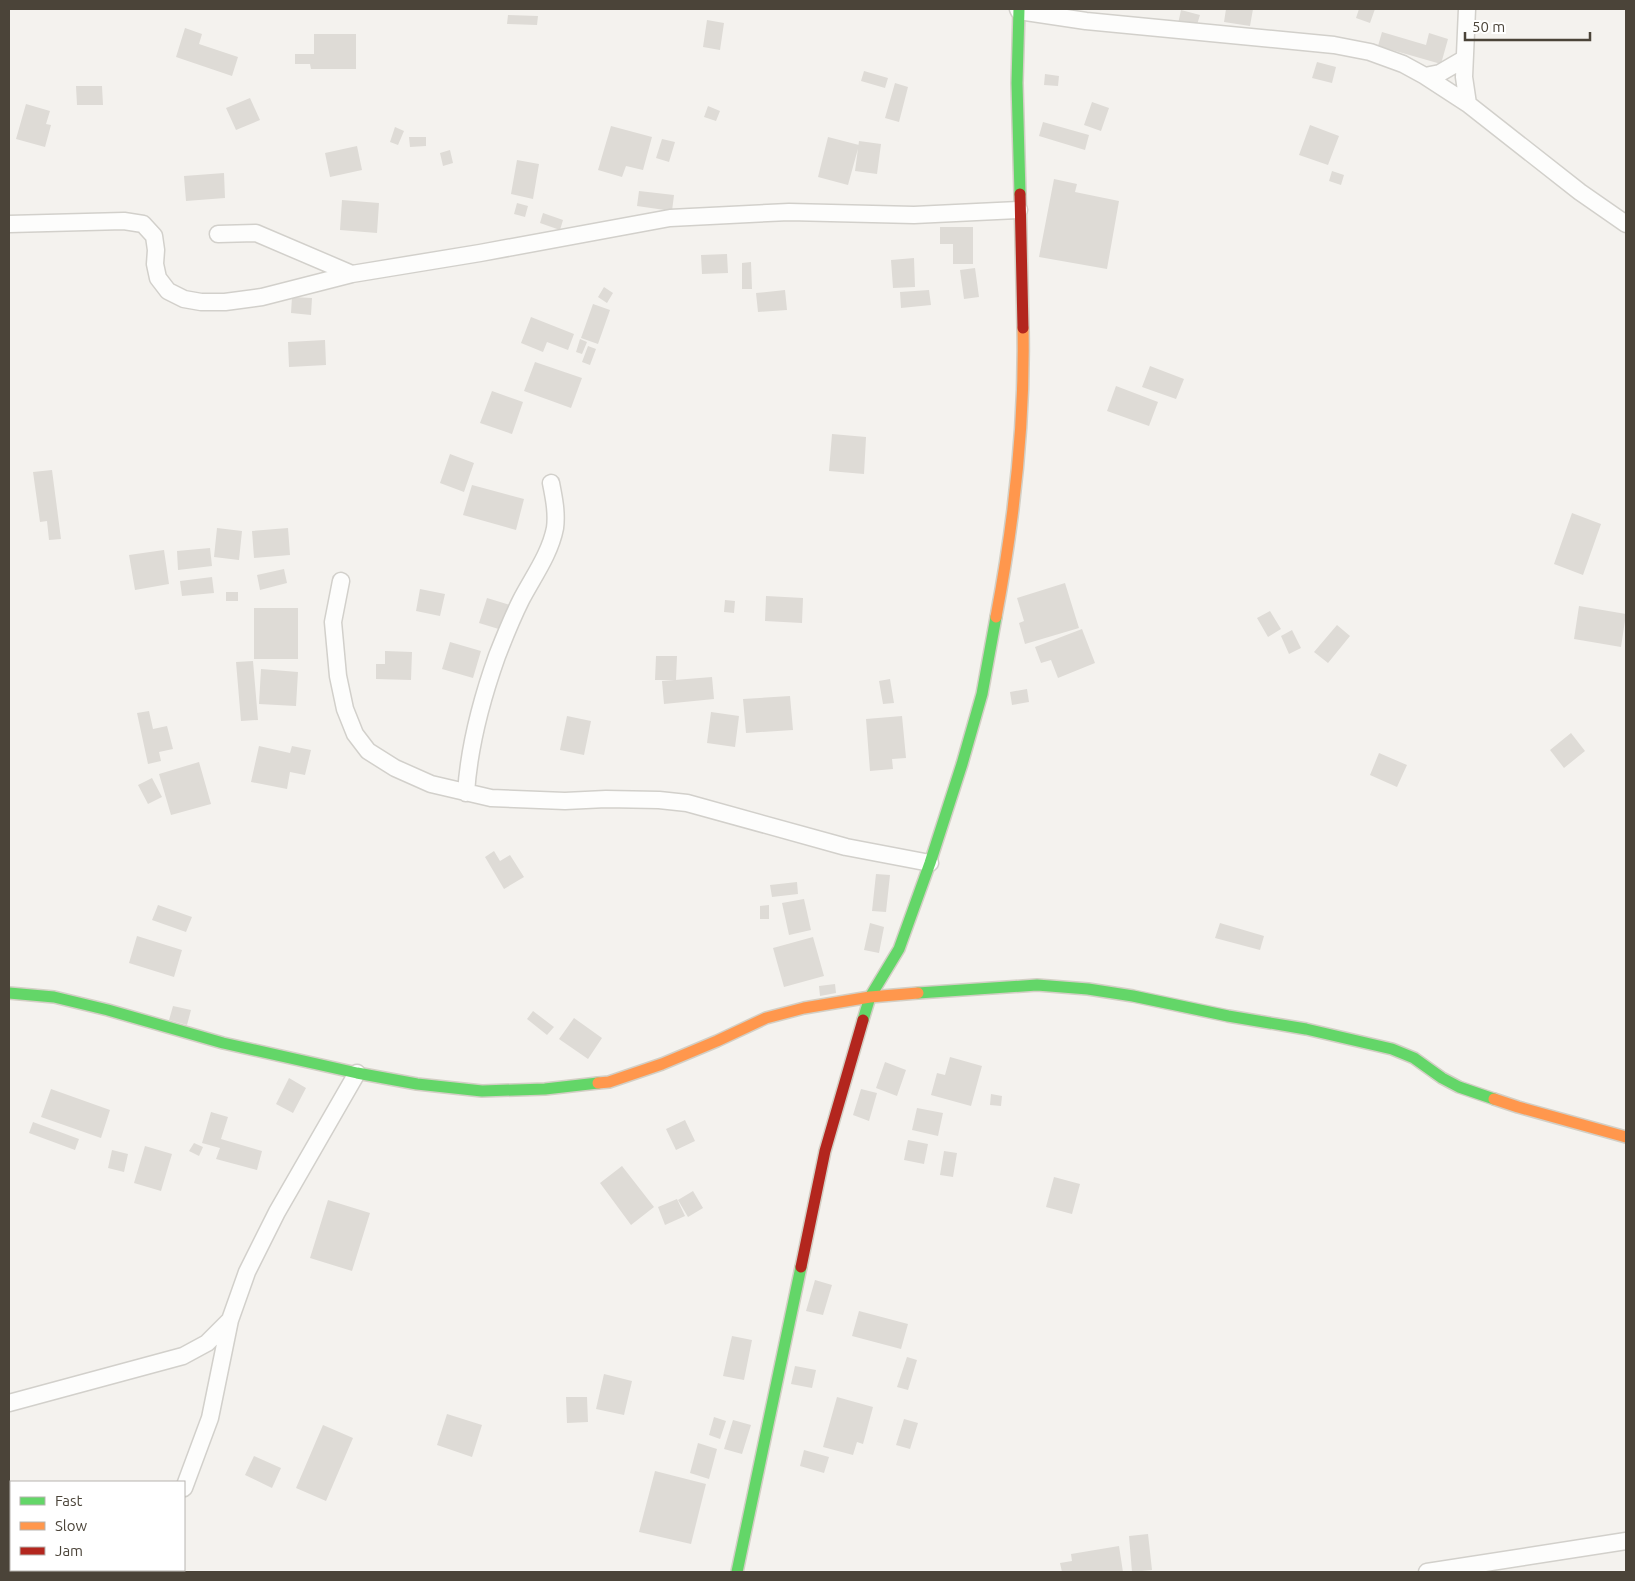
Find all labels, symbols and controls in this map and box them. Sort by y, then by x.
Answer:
scale bar [1465,10,1590,42]
text: 50 m [1472,18,1505,35]
legend [10,1481,185,1571]
text: Fast [55,1492,83,1509]
text: Slow [55,1517,88,1534]
text: Jam [55,1542,83,1559]

